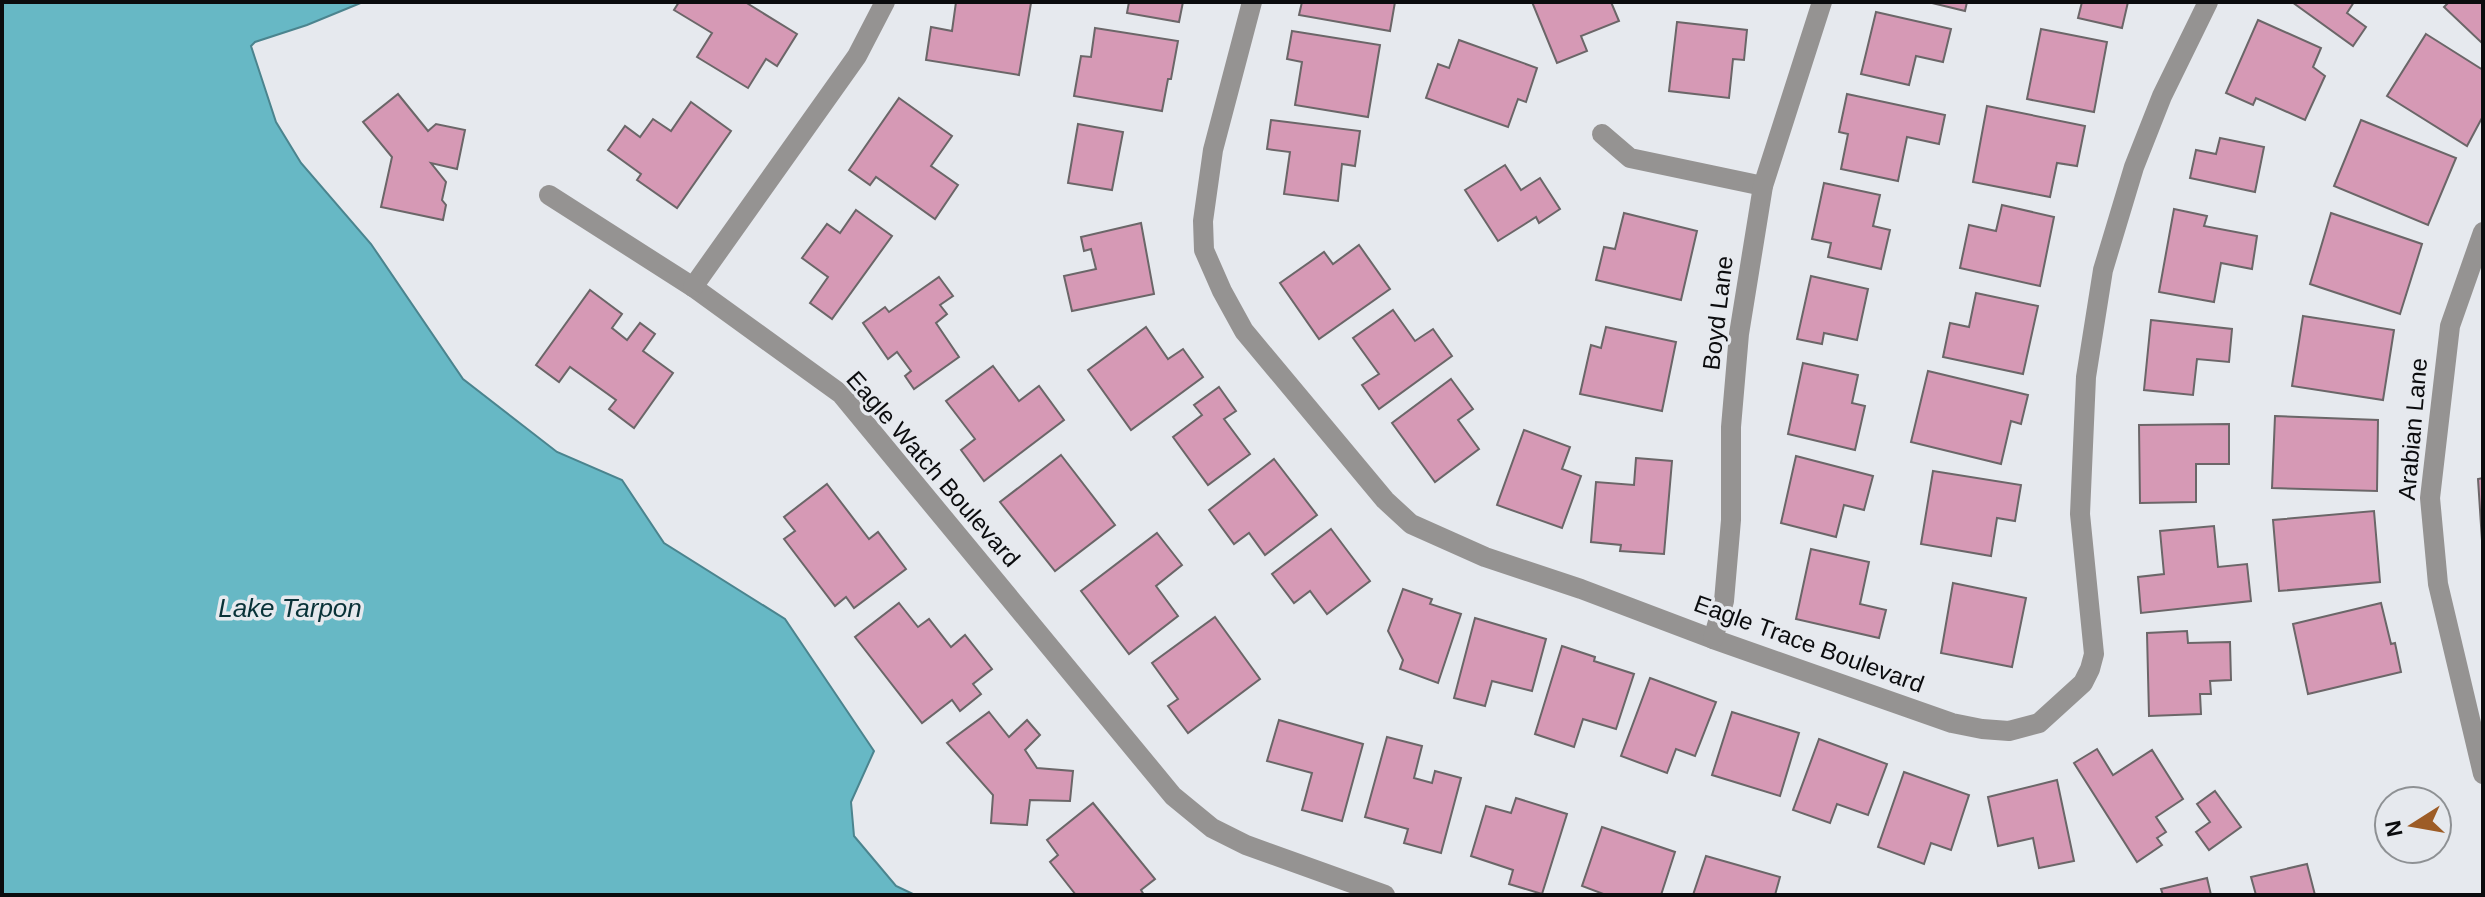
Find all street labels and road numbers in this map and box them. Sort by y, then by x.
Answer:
street label: Boyd Lane [1697,254,1738,372]
street label: Arabian Lane [2393,357,2432,501]
street label: Eagle Watch Boulevard [841,366,1026,572]
street label: Eagle Trace Boulevard [1690,589,1928,698]

